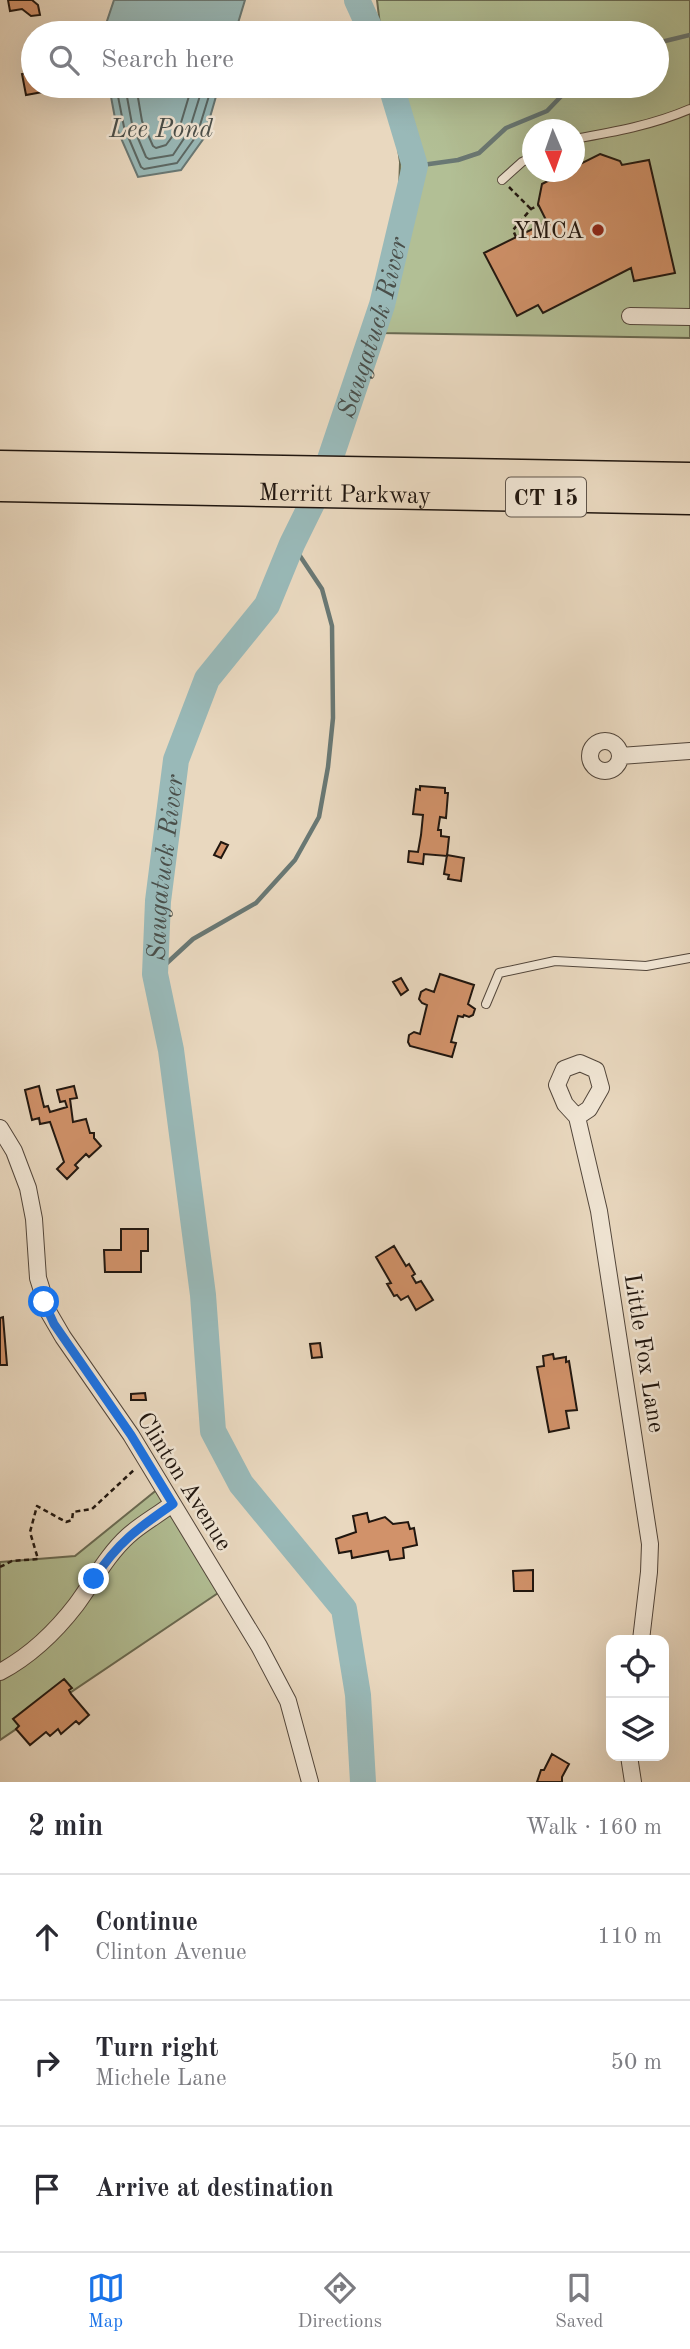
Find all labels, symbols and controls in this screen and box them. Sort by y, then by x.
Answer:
search box [21,21,669,98]
icon: search [45,41,83,79]
text: Search here [101,47,234,73]
water label: Lee Pond [108,117,213,143]
north arrow [522,119,585,182]
place label: YMCA [513,220,584,244]
marker: YMCA [590,222,606,238]
water label: Saugatuck River [334,234,413,421]
road number: CT 15 [506,477,586,516]
street label: Merritt Parkway [258,482,432,509]
water label: Saugatuck River [145,773,189,962]
street label: Little Fox Lane [619,1272,667,1434]
route start [28,1286,59,1317]
street label: Clinton Avenue [131,1409,235,1556]
route end [78,1563,109,1594]
map controls [606,1635,669,1761]
button: locate [606,1635,669,1698]
button: layers [606,1698,669,1761]
text: 2 min [28,1812,103,1842]
text: Walk · 160 m [526,1816,662,1839]
text: Continue [95,1910,198,1936]
icon: ahead [28,1918,66,1956]
text: 110 m [597,1925,662,1948]
text: Clinton Avenue [95,1941,247,1964]
text: Turn right [95,2036,218,2062]
icon: right [28,2044,66,2082]
text: 50 m [611,2051,662,2074]
text: Michele Lane [95,2067,227,2090]
icon: arrive [28,2170,66,2208]
text: Arrive at destination [95,2176,334,2202]
tab: Map [87,2269,125,2334]
tab: Directions [298,2269,382,2334]
tab: Saved [555,2269,603,2334]

